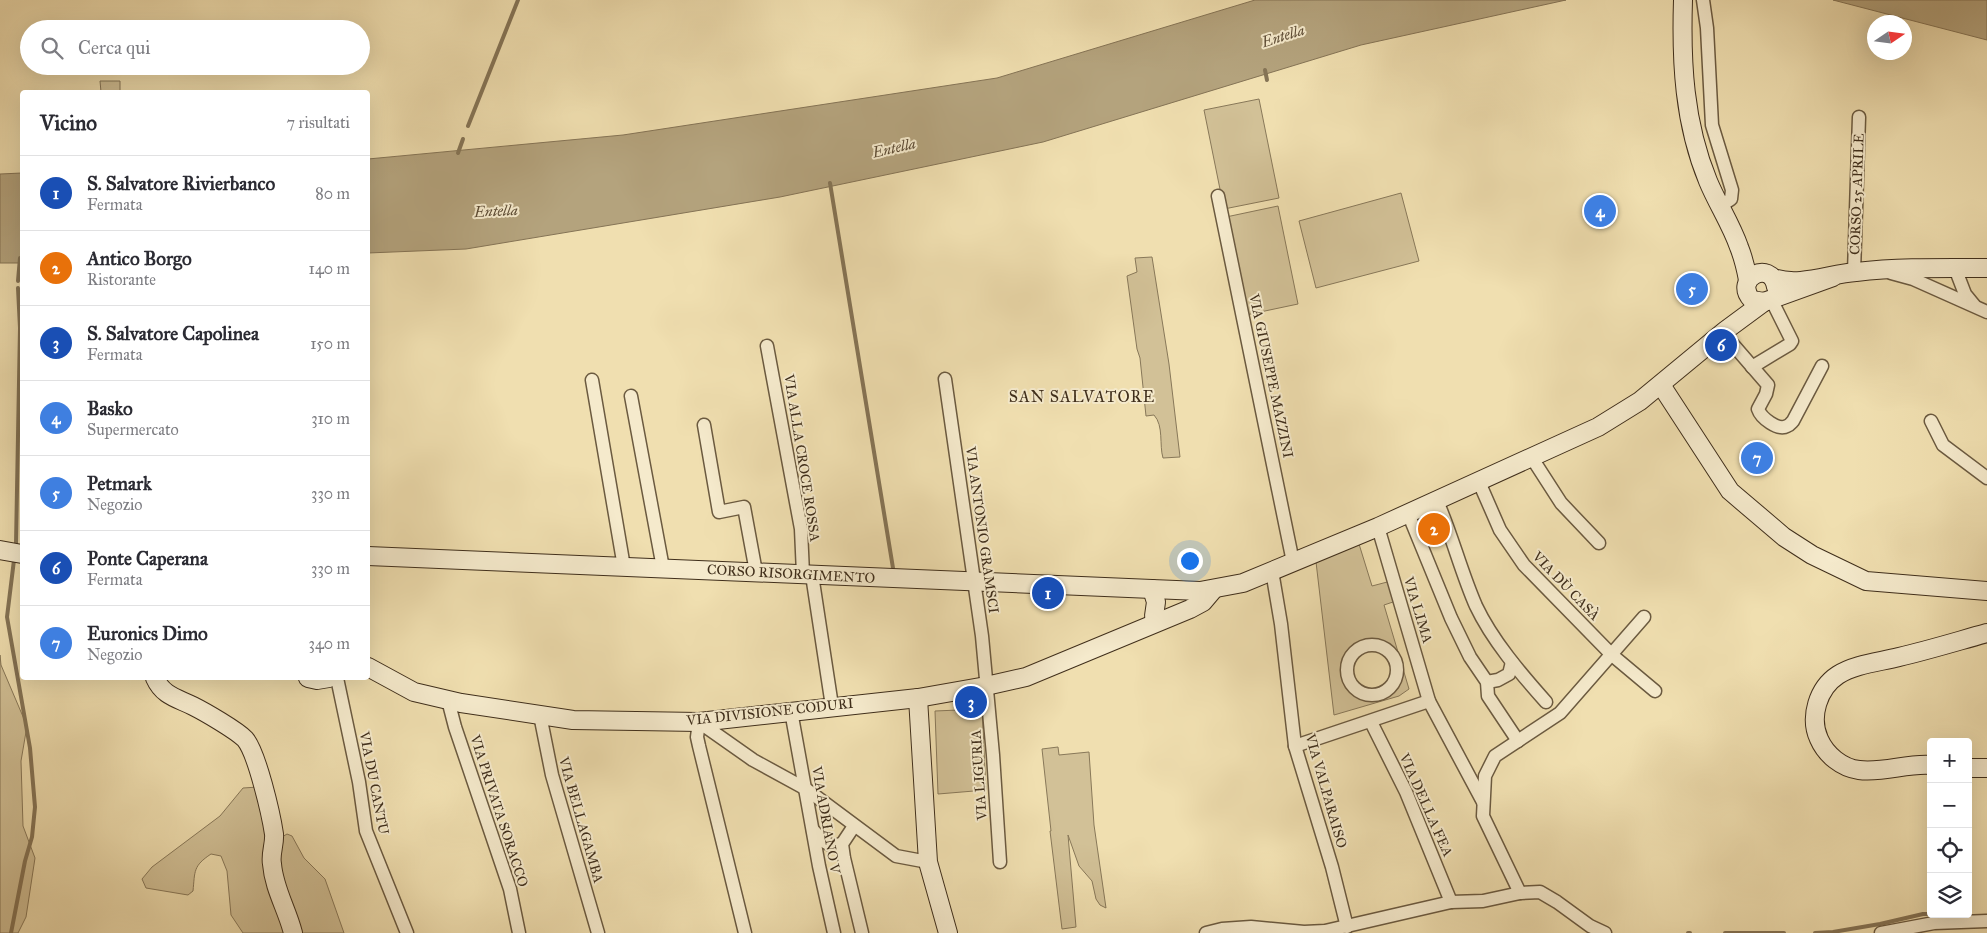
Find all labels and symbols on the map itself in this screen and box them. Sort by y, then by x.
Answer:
north arrow [1867,15,1912,60]
water label: Entella [1258,21,1307,52]
street label: CORSO 25 APRILE [1846,133,1868,255]
water label: Entella [870,134,917,162]
pin: 4 [1584,192,1616,230]
water label: Entella [473,201,518,221]
pin: 5 [1676,270,1708,308]
street label: VIA GIUSEPPE MAZZINI [1245,291,1297,460]
pin: 6 [1705,326,1737,364]
street label: VIA ALLA CROCE ROSSA [780,372,824,543]
district label: SAN SALVATORE [1009,387,1155,406]
pin: 7 [1741,439,1773,477]
street label: VIA ANTONIO GRAMSCI [962,444,1002,615]
pin: 2 [1418,510,1450,548]
street label: VIA DÙ CASÀ [1528,546,1605,625]
your location [1177,548,1203,574]
street label: CORSO RISORGIMENTO [706,561,876,587]
pin: 1 [1032,574,1064,612]
street label: VIA LIMA [1400,574,1436,646]
pin: 3 [955,683,987,721]
street label: VIA DIVISIONE CODURI [685,695,854,729]
street label: VIA DU CANTU [355,729,393,837]
street label: VIA LIGURIA [967,729,991,822]
street label: VIA VALPARAISO [1301,731,1350,850]
street label: VIA PRIVATA SORACCO [466,732,532,889]
street label: VIA DELLA FEA [1395,750,1457,860]
street label: VIA BELLAGAMBA [555,754,607,886]
street label: VIA ADRIANO V [808,764,844,876]

